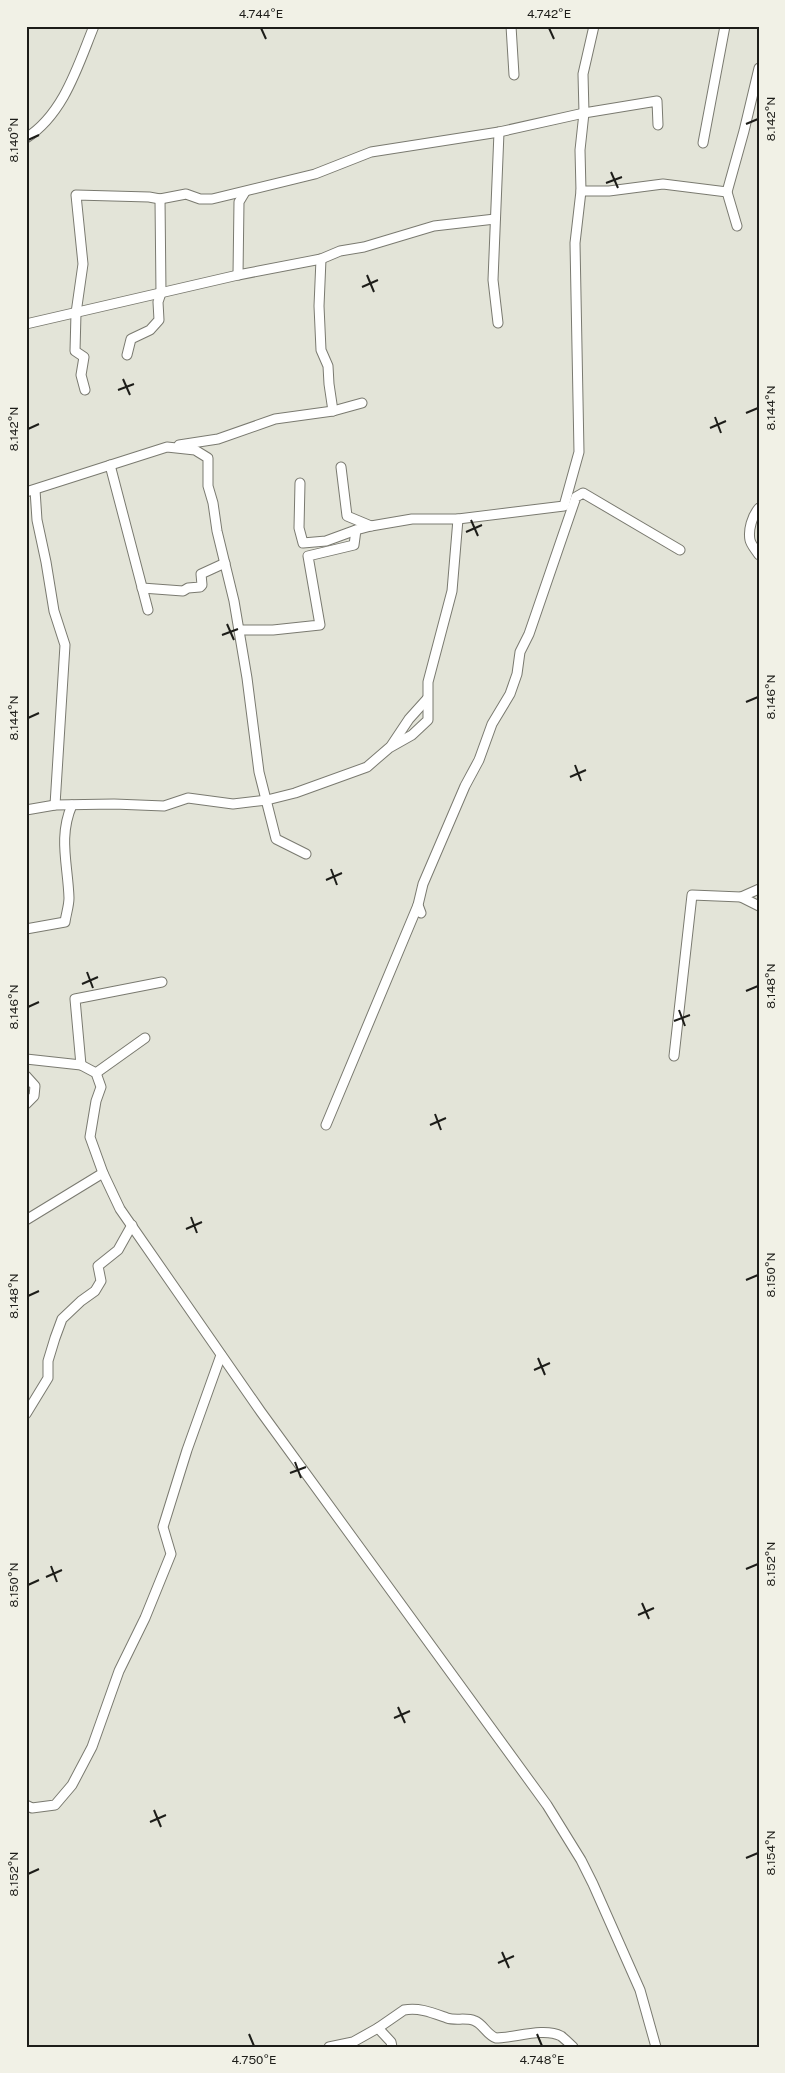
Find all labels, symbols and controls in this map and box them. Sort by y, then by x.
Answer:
text: 4.744°E [239,7,283,21]
text: 4.742°E [527,7,571,21]
text: 8.142°N [764,97,778,141]
text: 8.140°N [7,118,21,162]
text: 8.144°N [764,385,778,431]
text: 8.142°N [7,407,21,451]
text: 8.146°N [764,675,778,719]
text: 8.144°N [7,695,21,741]
text: 8.148°N [764,963,778,1009]
text: 8.146°N [7,985,21,1029]
text: 8.150°N [764,1253,778,1298]
text: 8.148°N [7,1273,21,1319]
text: 8.152°N [764,1542,778,1586]
text: 8.150°N [7,1563,21,1608]
text: 8.154°N [764,1830,778,1876]
text: 8.152°N [7,1852,21,1896]
text: 4.750°E [232,2053,276,2067]
text: 4.748°E [520,2053,564,2067]

